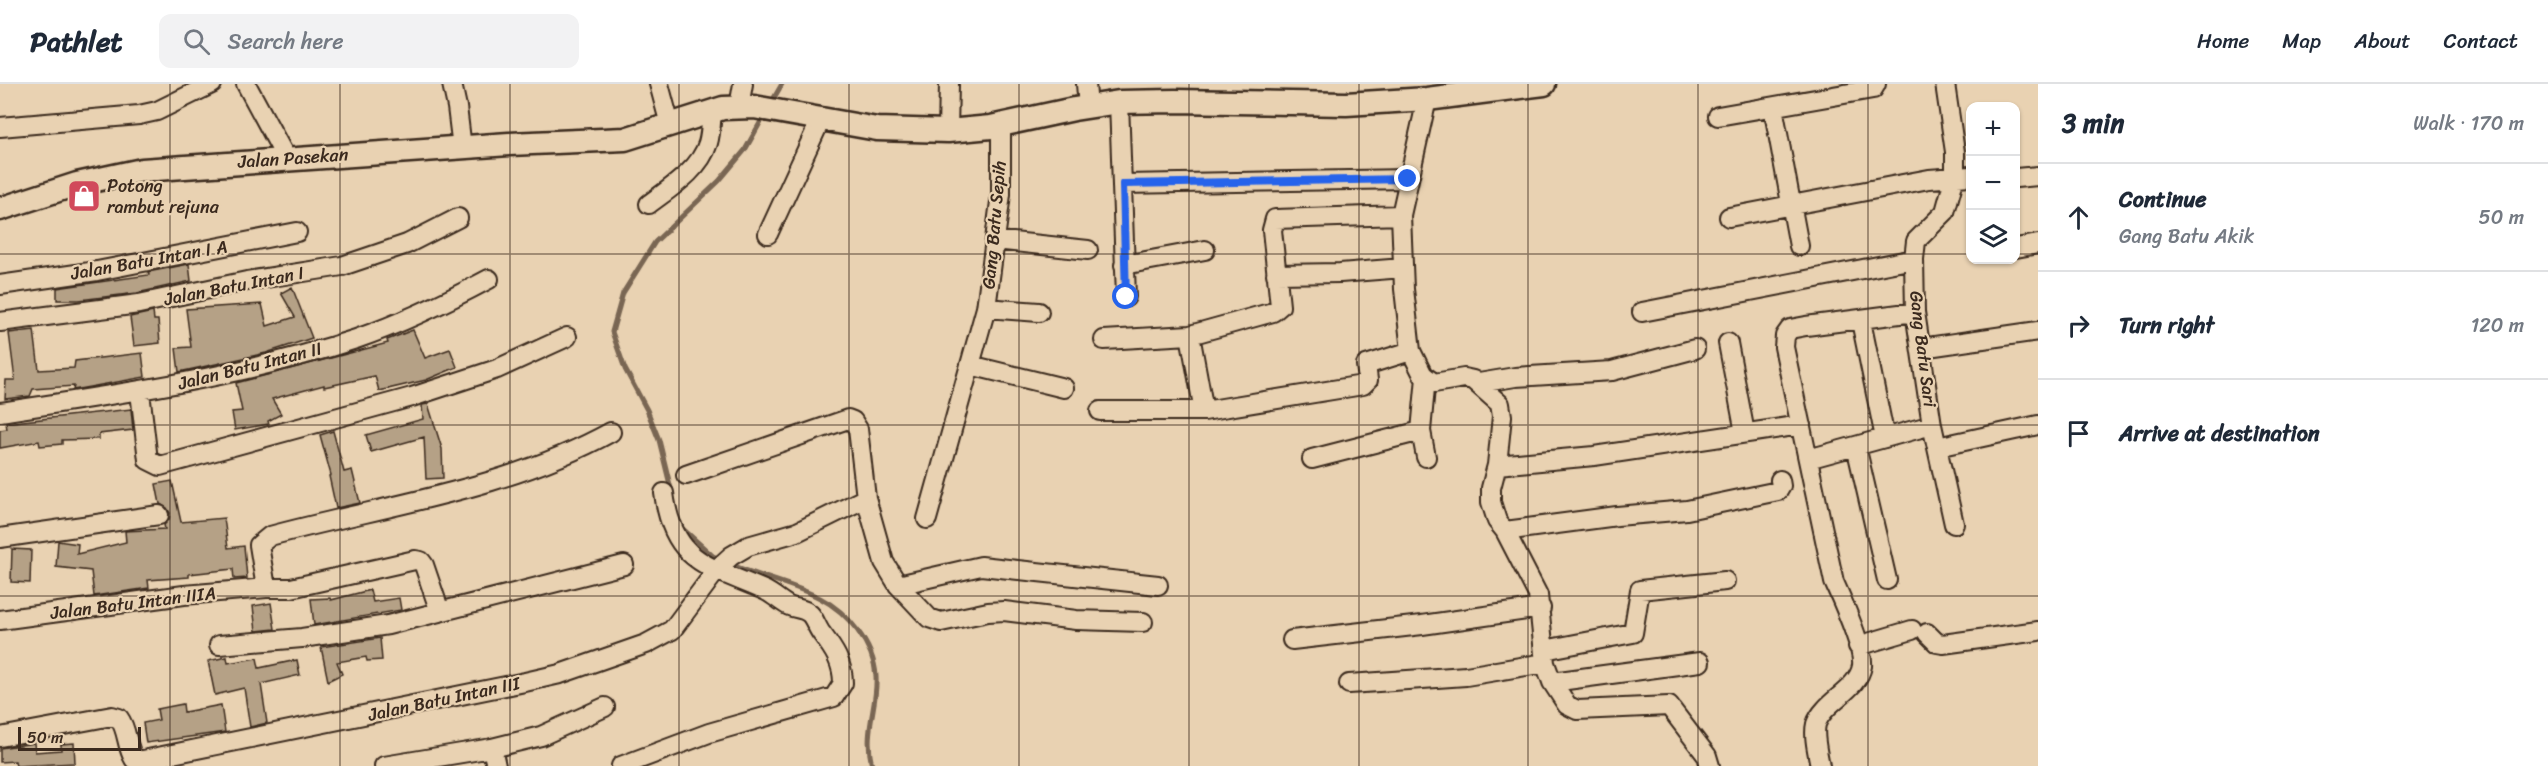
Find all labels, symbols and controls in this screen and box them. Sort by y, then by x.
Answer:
search box [159,14,579,68]
text: Pathlet [30,17,123,66]
text: Search here [228,22,343,61]
text: Home [2197,22,2249,60]
text: Map [2282,22,2321,60]
text: About [2354,22,2411,60]
text: Contact [2444,22,2518,60]
icon: search [180,25,213,58]
text: 3 min [2062,100,2124,146]
map controls [1966,102,2020,264]
button: + [1966,102,2020,156]
text: Walk · 170 m [2413,106,2524,141]
street label: Jalan Pasekan [236,138,350,178]
button: − [1966,156,2020,210]
street label: Gang Batu Sepih [972,160,1016,290]
route end [1394,165,1420,191]
place label: Potong rambut rejuna [107,170,220,223]
shop icon: Potong rambut rejuna [66,178,102,214]
text: Continue [2119,180,2207,219]
text: 50 m [2479,200,2524,235]
icon: ahead [2062,201,2095,234]
button: layers [1966,210,2020,264]
text: Gang Batu Akik [2119,219,2254,254]
street label: Jalan Batu Intan I A [67,230,230,290]
street label: Jalan Batu Intan I [160,257,307,315]
route start [1112,283,1138,309]
street label: Gang Batu Sari [1900,289,1946,410]
text: Turn right [2119,306,2214,345]
text: 120 m [2471,308,2524,343]
icon: right [2062,309,2095,342]
street label: Jalan Batu Intan II [174,333,326,400]
text: Arrive at destination [2119,414,2320,453]
icon: arrive [2062,417,2095,450]
street label: Jalan Batu Intan IIIA [48,577,217,629]
street label: Jalan Batu Intan III [364,667,525,731]
text: 50 m [27,723,63,752]
scale bar [18,724,141,752]

